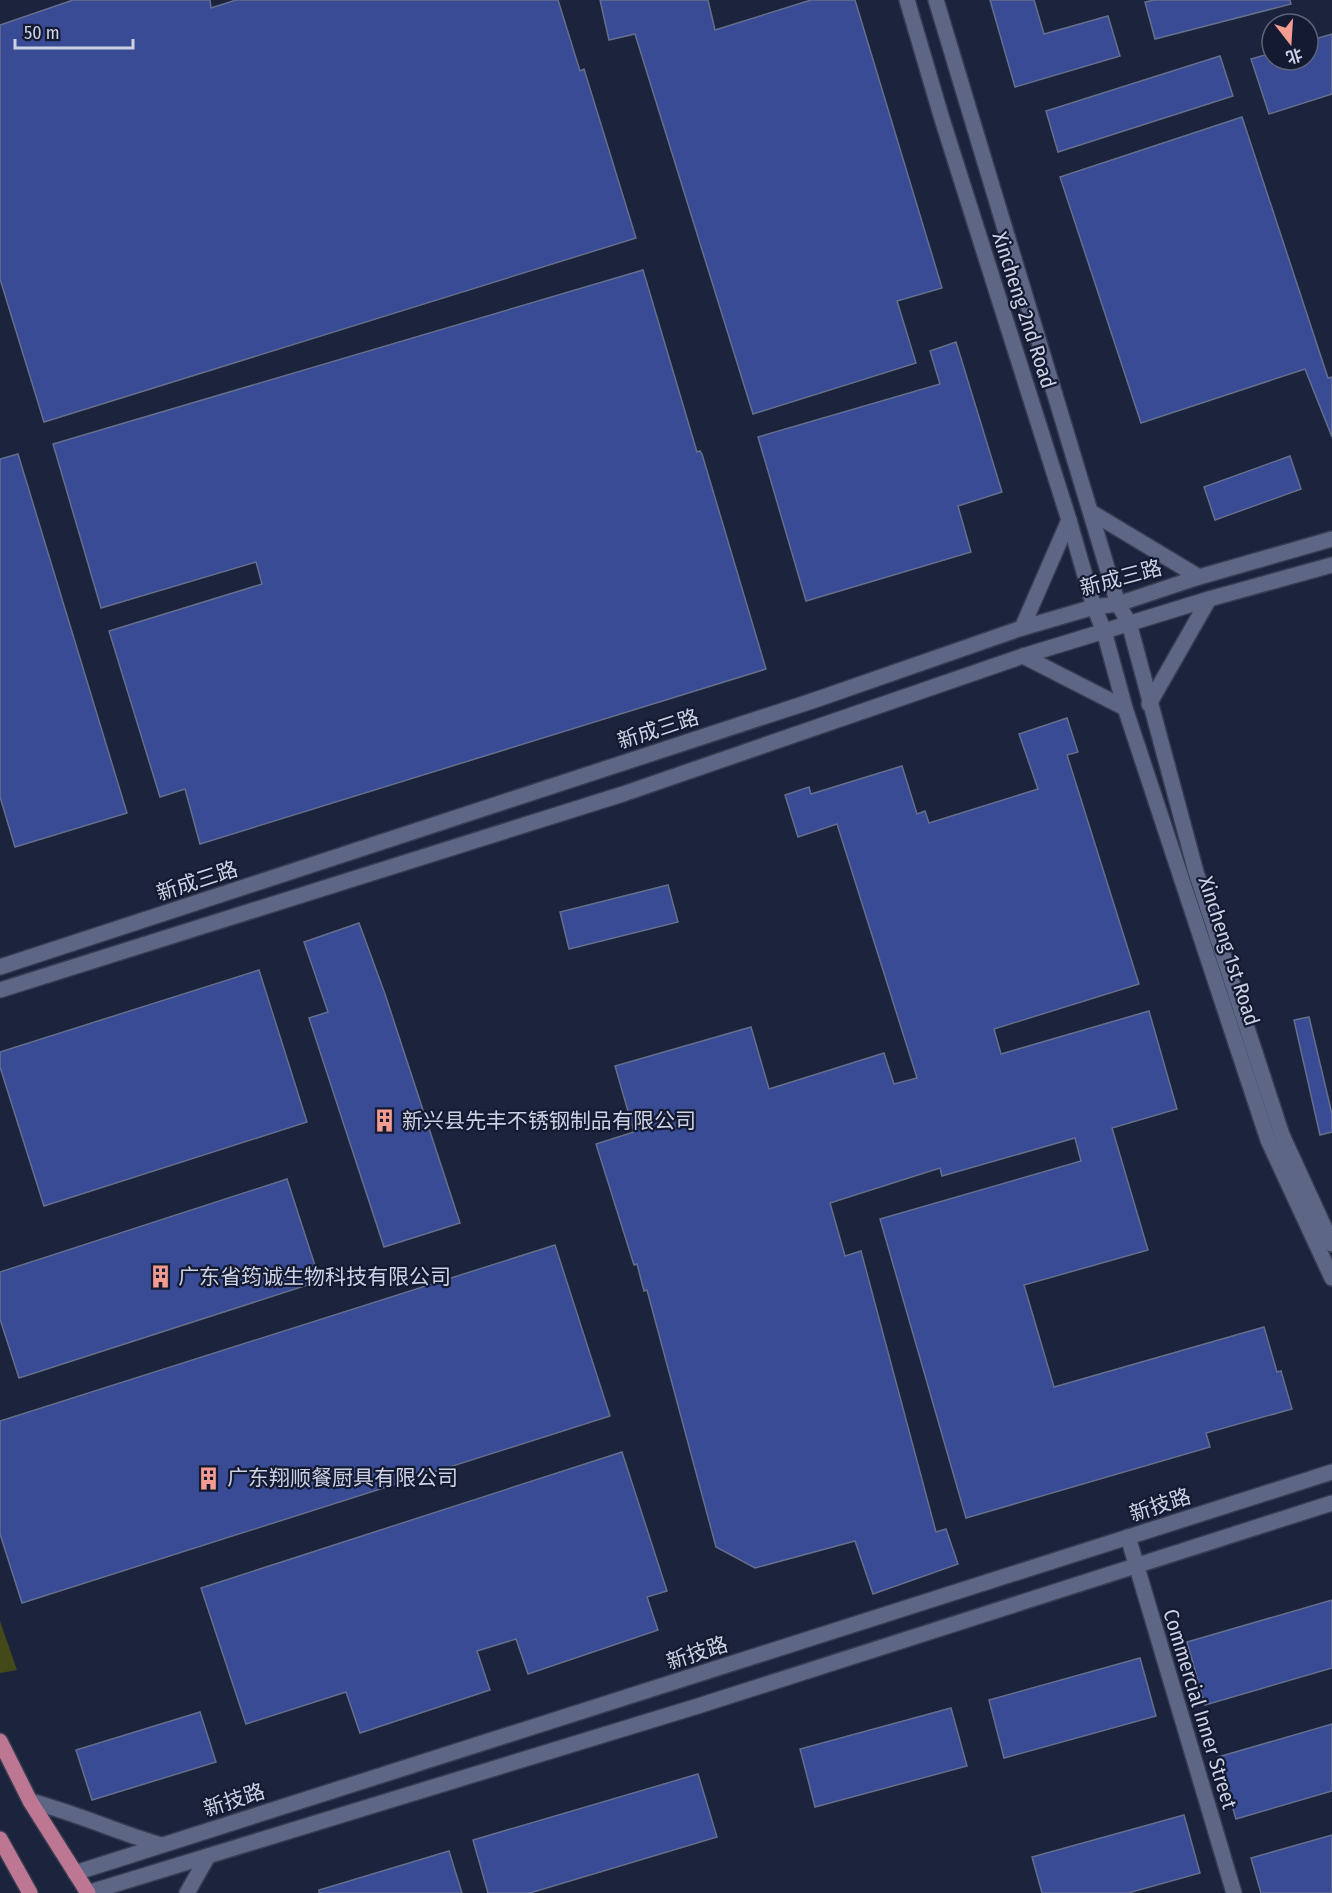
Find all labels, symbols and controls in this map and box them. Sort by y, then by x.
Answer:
scale bar [15,12,134,50]
north arrow [1260,12,1320,72]
text: 50 m [24,22,60,44]
text: 北 [1284,44,1305,67]
street label: Xincheng 2nd Road [986,228,1062,392]
street label: 新成三路 [1077,555,1165,601]
street label: 新成三路 [614,704,702,754]
street label: 新成三路 [153,856,241,906]
street label: Xincheng 1st Road [1193,873,1265,1029]
building icon: 新兴县先丰不锈钢制品有限公司 [371,1108,397,1134]
place label: 新兴县先丰不锈钢制品有限公司 [402,1108,696,1134]
building icon: 广东省筠诚生物科技有限公司 [147,1264,173,1290]
place label: 广东省筠诚生物科技有限公司 [178,1264,451,1290]
building icon: 广东翔顺餐厨具有限公司 [196,1465,222,1491]
place label: 广东翔顺餐厨具有限公司 [227,1465,458,1491]
street label: 新技路 [1126,1483,1194,1527]
street label: Commercial Inner Street [1157,1606,1243,1812]
street label: 新技路 [663,1631,731,1675]
street label: 新技路 [200,1778,268,1822]

